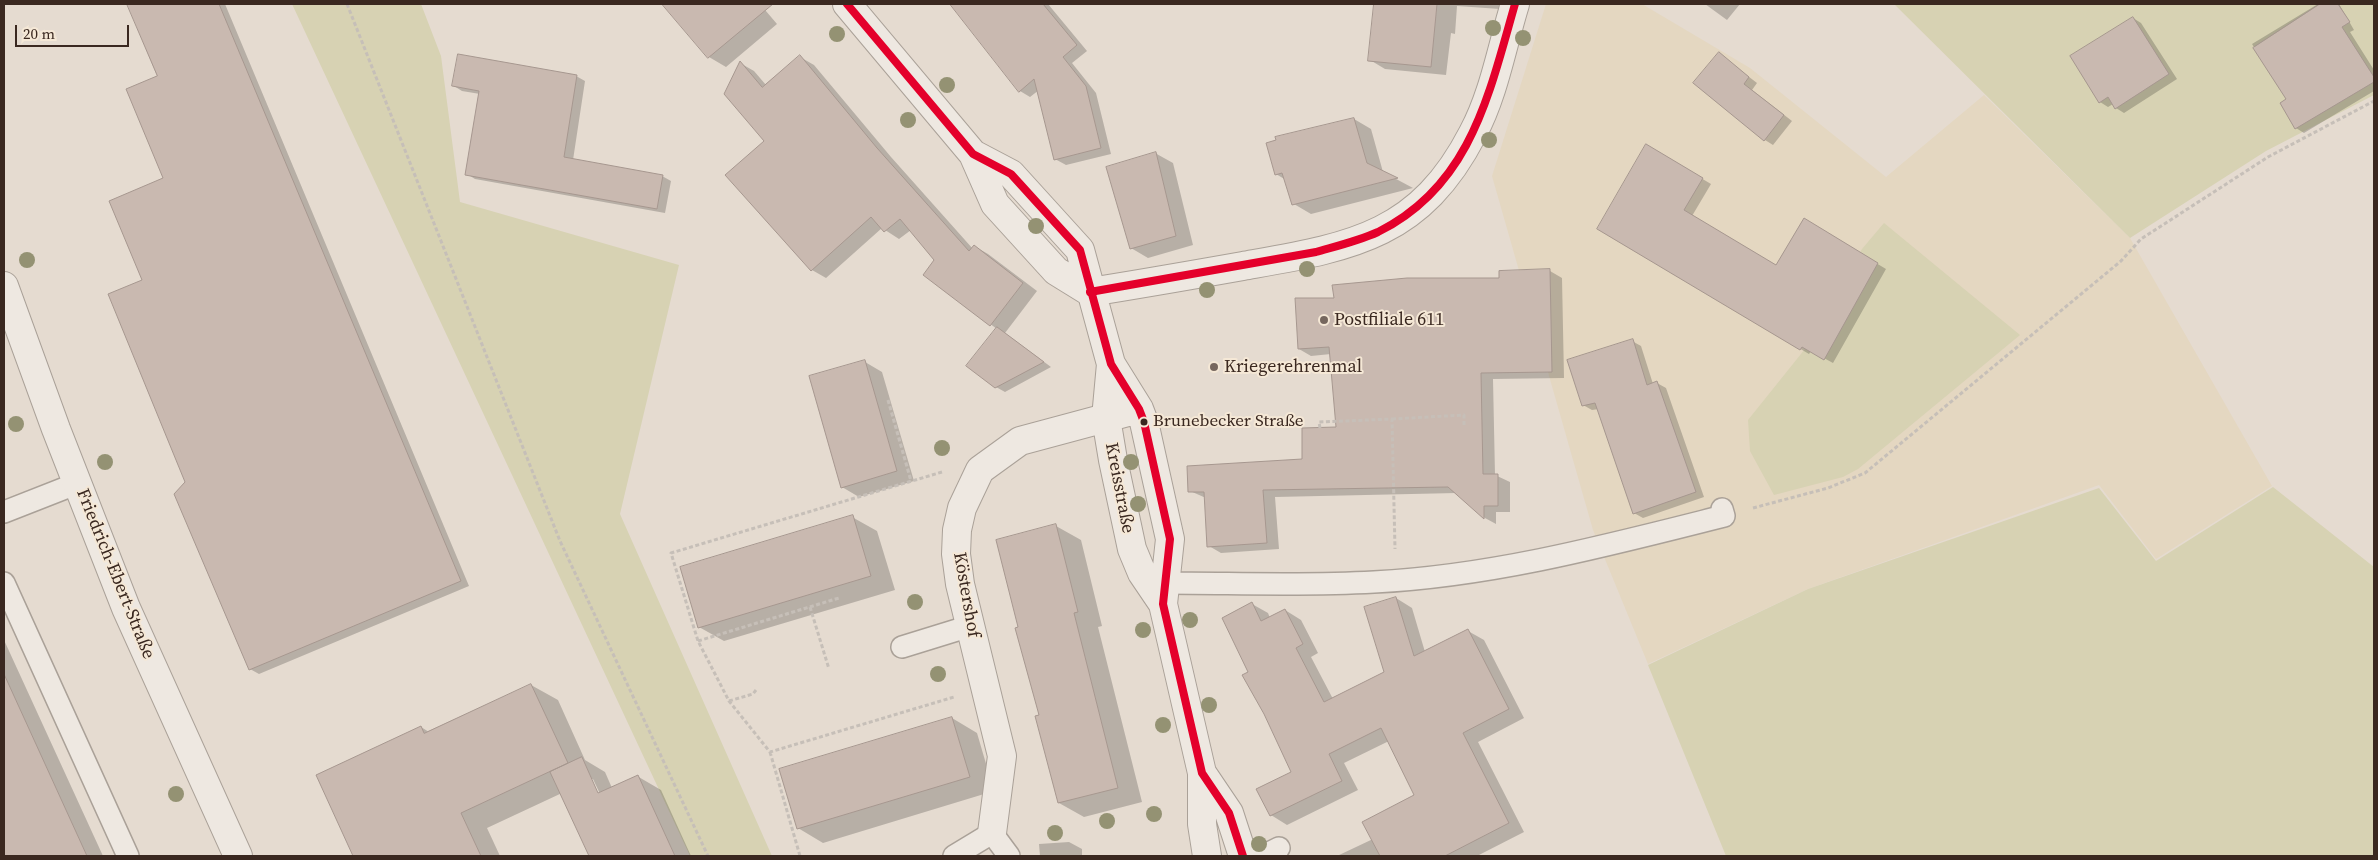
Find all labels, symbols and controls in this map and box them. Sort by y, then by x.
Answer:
scale bar [18,15,131,47]
text: 20 m [23,23,55,44]
place label: Postfiliale 611 [1334,309,1444,331]
marker: Postfiliale 611 [1318,314,1330,326]
place label: Kriegerehrenmal [1224,356,1362,378]
marker: Kriegerehrenmal [1208,361,1220,373]
place label: Brunebecker Straße [1153,412,1303,432]
marker: Brunebecker Straße [1139,417,1149,427]
street label: Kreisstraße [1100,441,1138,535]
street label: Friedrich-Ebert-Straße [71,486,159,662]
street label: Köstershof [948,551,984,639]

